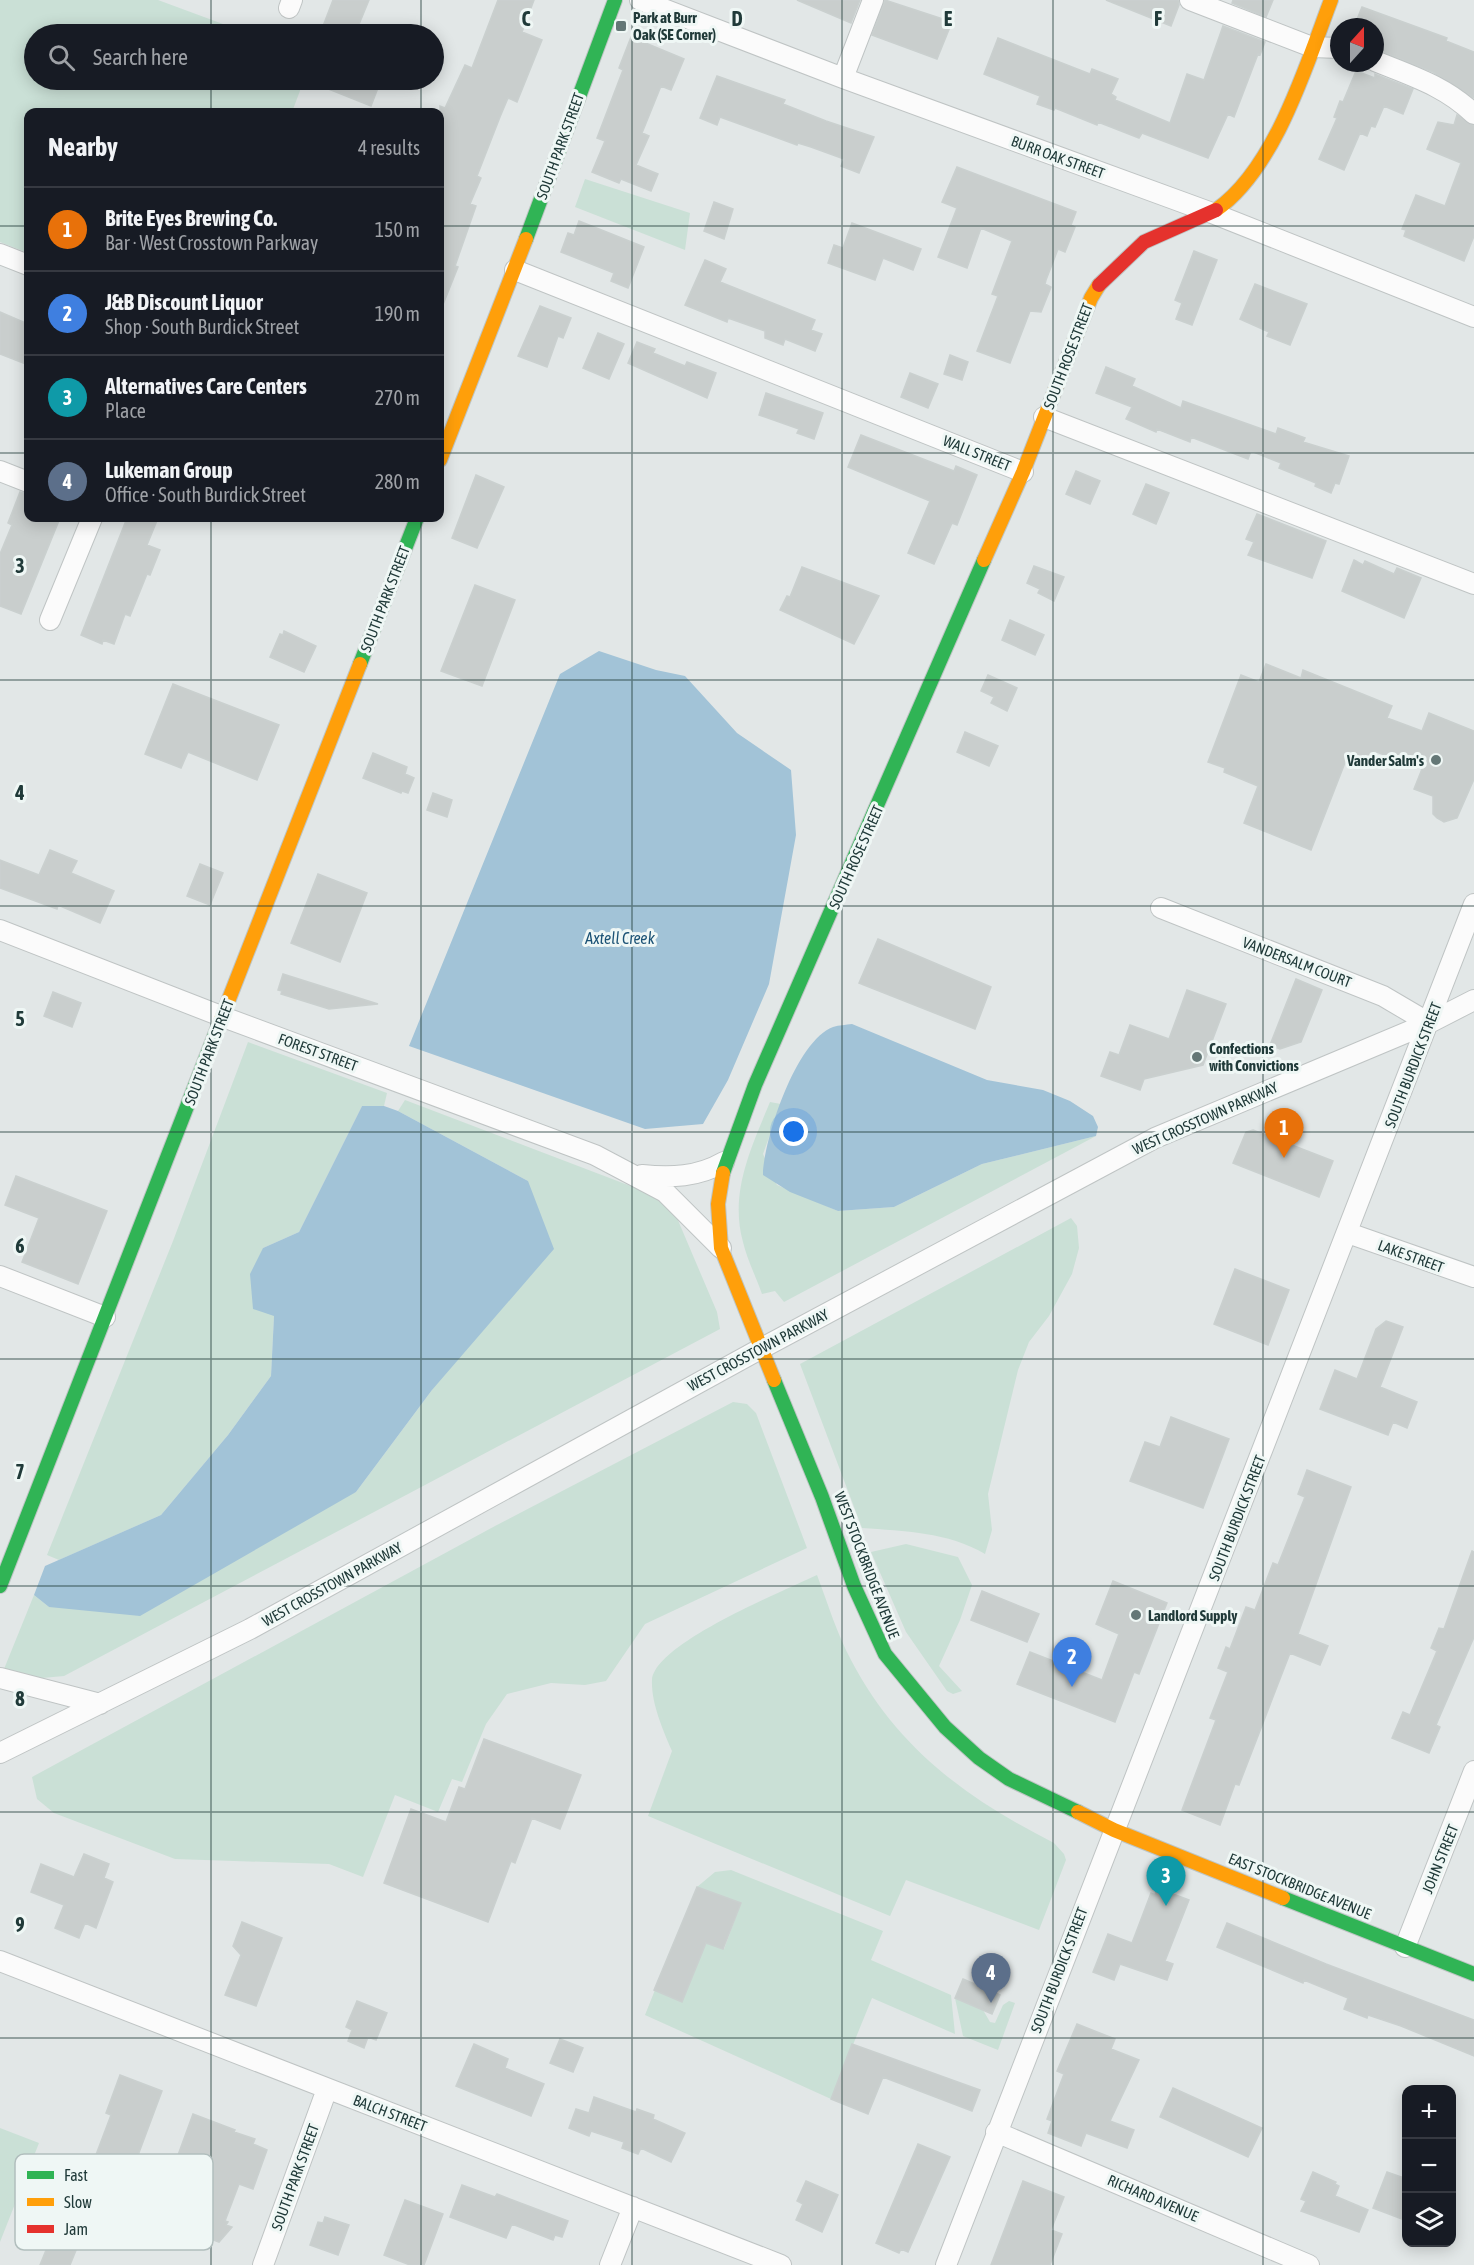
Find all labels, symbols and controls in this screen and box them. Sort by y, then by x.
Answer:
text: C [522,7,531,30]
text: D [731,7,743,30]
text: E [944,7,953,30]
text: F [1154,7,1162,30]
place label: Park at Burr Oak (SE Corner) [633,9,716,43]
north arrow [1330,18,1384,72]
marker: Park at Burr Oak (SE Corner) [614,19,628,33]
search box [24,24,444,90]
icon: search [45,41,78,74]
text: Search here [93,44,188,70]
street label: SOUTH PARK STREET [533,90,587,202]
text: Nearby [48,132,118,162]
street label: BURR OAK STREET [1009,132,1107,182]
text: 4 results [358,136,420,159]
text: Brite Eyes Brewing Co. [105,205,277,231]
text: 1 [63,218,72,241]
text: 150 m [375,218,420,241]
text: Bar · West Crosstown Parkway [105,231,318,254]
text: J&B Discount Liquor [105,289,263,315]
street label: SOUTH ROSE STREET [1040,300,1096,411]
text: 2 [63,302,72,325]
text: 190 m [375,302,420,325]
text: Shop · South Burdick Street [105,315,299,338]
text: Alternatives Care Centers [105,373,307,399]
text: 3 [63,386,72,409]
text: 270 m [375,386,420,409]
text: Place [105,399,146,422]
street label: WALL STREET [941,432,1014,474]
text: Lukeman Group [105,457,233,483]
text: 4 [63,470,72,493]
text: 280 m [375,470,420,493]
text: Office · South Burdick Street [105,483,306,506]
street label: SOUTH PARK STREET [357,543,413,654]
text: 3 [15,554,25,577]
place label: Vander Salm's [1346,752,1425,769]
marker: Vander Salm's [1429,753,1443,767]
text: 4 [14,781,25,804]
street label: SOUTH ROSE STREET [825,802,887,912]
water label: Axtell Creek [584,929,656,947]
street label: VANDERSALM COURT [1240,933,1354,991]
street label: SOUTH PARK STREET [181,996,237,1107]
street label: SOUTH BURDICK STREET [1381,1000,1445,1130]
text: 5 [15,1007,25,1030]
street label: FOREST STREET [276,1030,360,1074]
place label: Confections with Convictions [1209,1040,1299,1074]
marker: Confections with Convictions [1190,1050,1204,1064]
street label: WEST CROSSTOWN PARKWAY [1130,1078,1281,1158]
pin: 1 [1264,1108,1304,1158]
your location [779,1117,808,1146]
text: 6 [15,1234,25,1257]
street label: LAKE STREET [1376,1236,1447,1276]
street label: WEST CROSSTOWN PARKWAY [685,1305,832,1394]
street label: SOUTH BURDICK STREET [1205,1453,1269,1583]
text: 7 [15,1460,25,1483]
street label: WEST STOCKBRIDGE AVENUE [831,1489,903,1641]
street label: WEST CROSSTOWN PARKWAY [259,1538,405,1630]
place label: Landlord Supply [1148,1607,1238,1624]
marker: Landlord Supply [1129,1608,1143,1622]
pin: 2 [1052,1638,1092,1687]
text: 8 [15,1687,25,1710]
street label: JOHN STREET [1418,1822,1462,1896]
street label: EAST STOCKBRIDGE AVENUE [1226,1850,1374,1923]
pin: 3 [1146,1856,1186,1906]
street label: SOUTH BURDICK STREET [1027,1905,1091,2035]
text: 9 [15,1913,25,1936]
pin: 4 [972,1954,1010,2003]
map controls [1402,2085,1456,2247]
button: + [1402,2085,1456,2139]
street label: BALCH STREET [351,2091,429,2135]
street label: SOUTH PARK STREET [268,2121,322,2233]
button: − [1402,2139,1456,2193]
legend [15,2154,213,2250]
text: Fast [64,2166,88,2184]
street label: RICHARD AVENUE [1105,2171,1202,2225]
text: Slow [64,2193,92,2211]
button: layers [1402,2193,1456,2247]
text: Jam [64,2220,88,2238]

